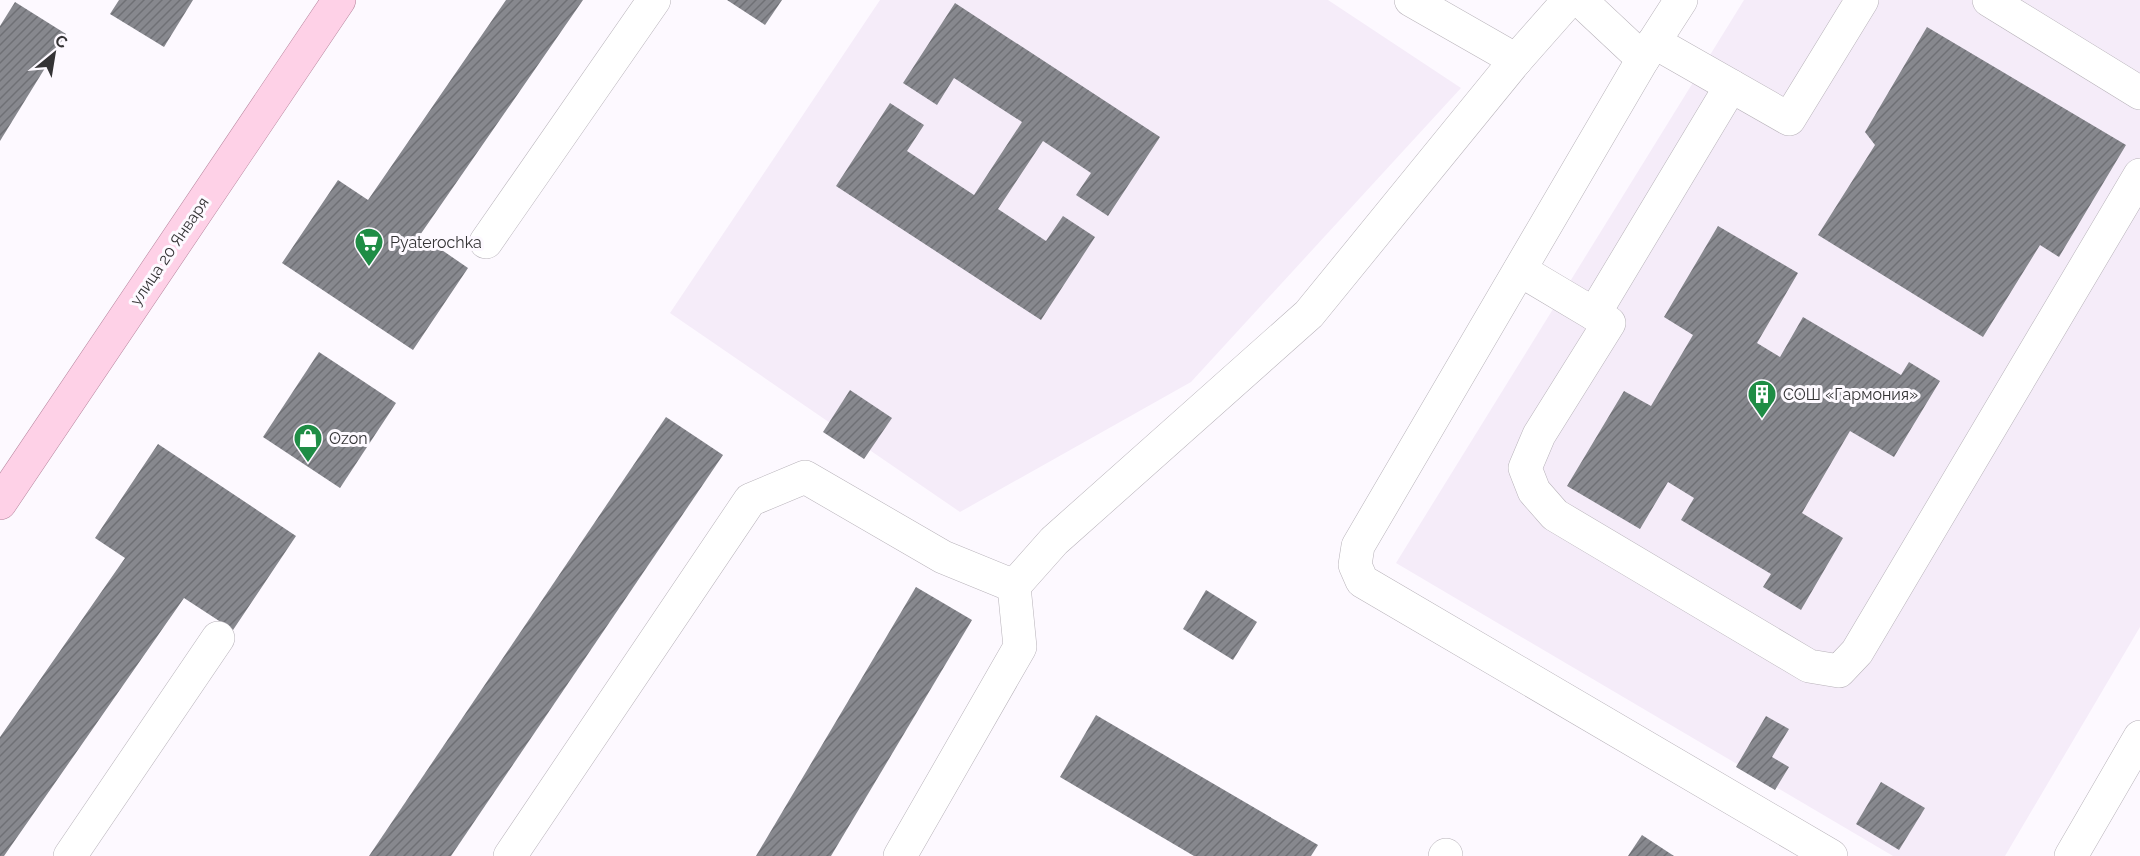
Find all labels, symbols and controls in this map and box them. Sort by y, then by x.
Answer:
north arrow [24,24,84,84]
text: С [52,30,71,52]
street label: улица 20 Января [126,194,213,309]
supermarket icon: Pyaterochka [353,226,385,268]
place label: Pyaterochka [390,233,482,252]
building icon: СОШ «Гармония» [1746,378,1778,420]
place label: СОШ «Гармония» [1783,385,1918,404]
shop icon: Ozon [292,422,324,464]
place label: Ozon [329,429,368,448]

